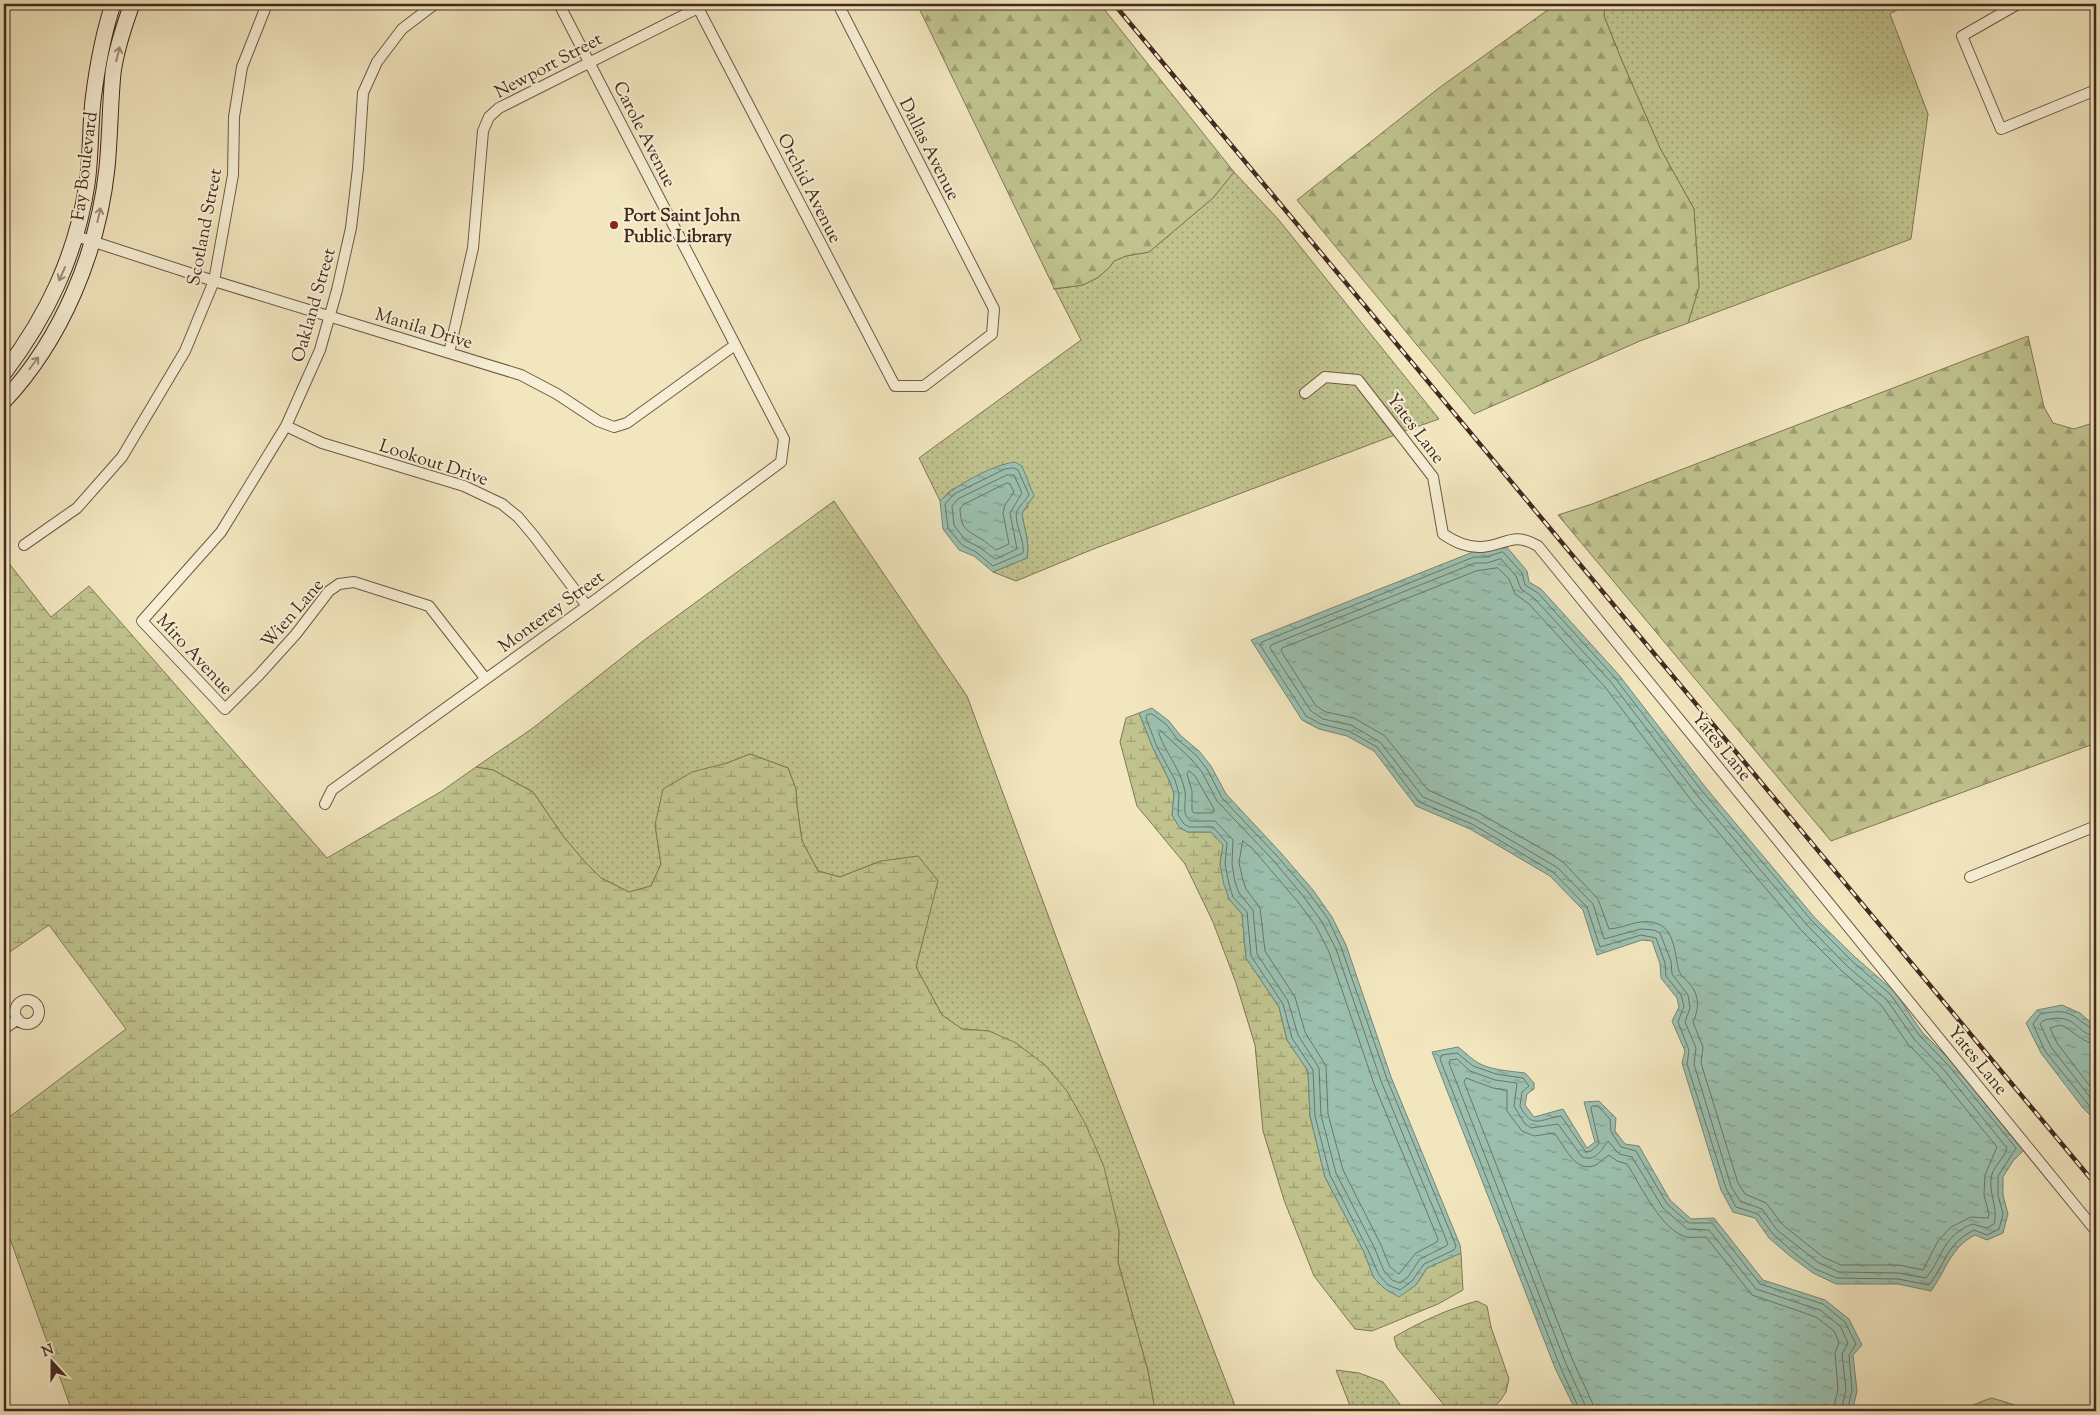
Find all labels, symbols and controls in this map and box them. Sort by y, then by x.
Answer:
street label: Newport Street [490,27,607,106]
one-way arrow [114,46,123,62]
street label: Carole Avenue [605,77,681,192]
street label: Dallas Avenue [891,94,965,206]
street label: Fay Boulevard [66,110,106,222]
street label: Orchid Avenue [769,130,847,248]
street label: Scotland Street [182,166,230,288]
place label: Port Saint John Public Library [624,204,741,251]
one-way arrow [95,207,104,223]
marker: Port Saint John Public Library [608,219,620,231]
street label: Oakland Street [286,245,344,366]
one-way arrow [57,266,66,281]
street label: Manila Drive [371,303,476,357]
one-way arrow [29,356,39,370]
street label: Yates Lane [1379,388,1450,470]
street label: Lookout Drive [375,434,491,494]
street label: Monterey Street [494,565,610,660]
street label: Wien Lane [256,574,331,655]
street label: Miro Avenue [149,609,238,702]
street label: Yates Lane [1684,707,1757,788]
street label: Yates Lane [1940,1021,2013,1102]
north arrow [28,1338,78,1388]
text: N [39,1340,57,1363]

